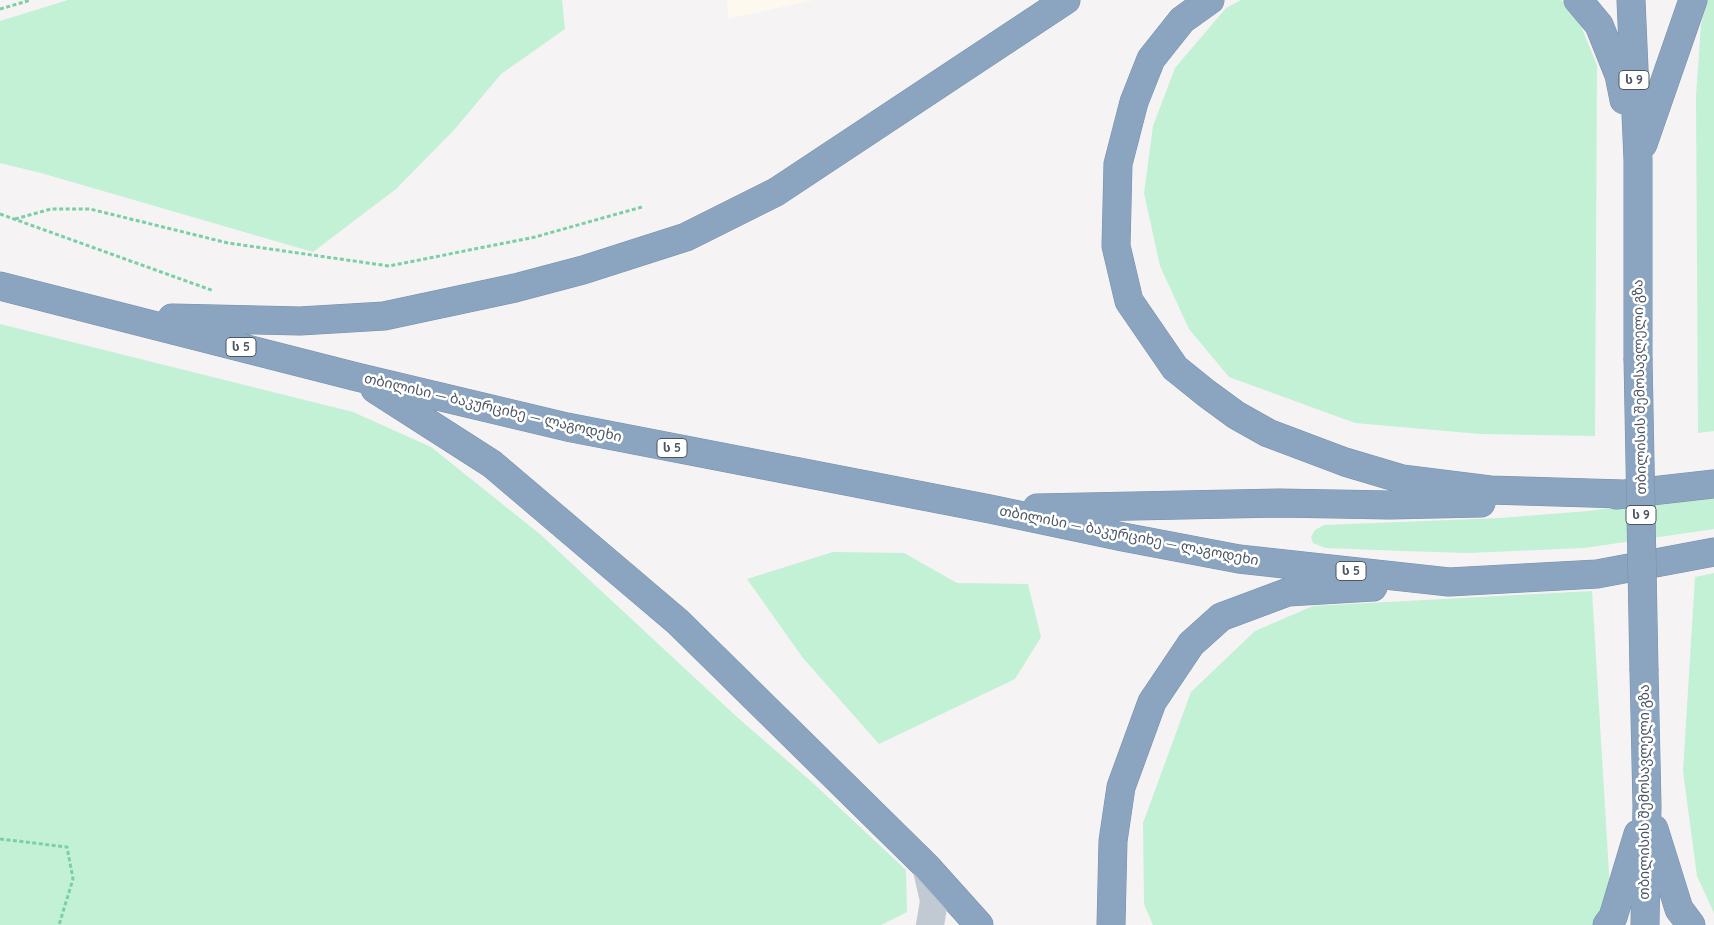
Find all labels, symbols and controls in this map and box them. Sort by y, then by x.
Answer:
road number: ს 9 [1619,70,1649,90]
street label: თბილისის შემოსავლელი გზა [1630,279,1650,495]
road number: ს 5 [226,338,256,357]
street label: თბილისი — ბაკურციხე — ლაგოდეხი [363,370,623,446]
road number: ს 5 [657,438,687,458]
street label: თბილისი — ბაკურციხე — ლაგოდეხი [998,503,1260,569]
road number: ს 9 [1626,506,1656,524]
road number: ს 5 [1336,562,1366,580]
street label: თბილისის შემოსავლელი გზა [1637,684,1653,900]

